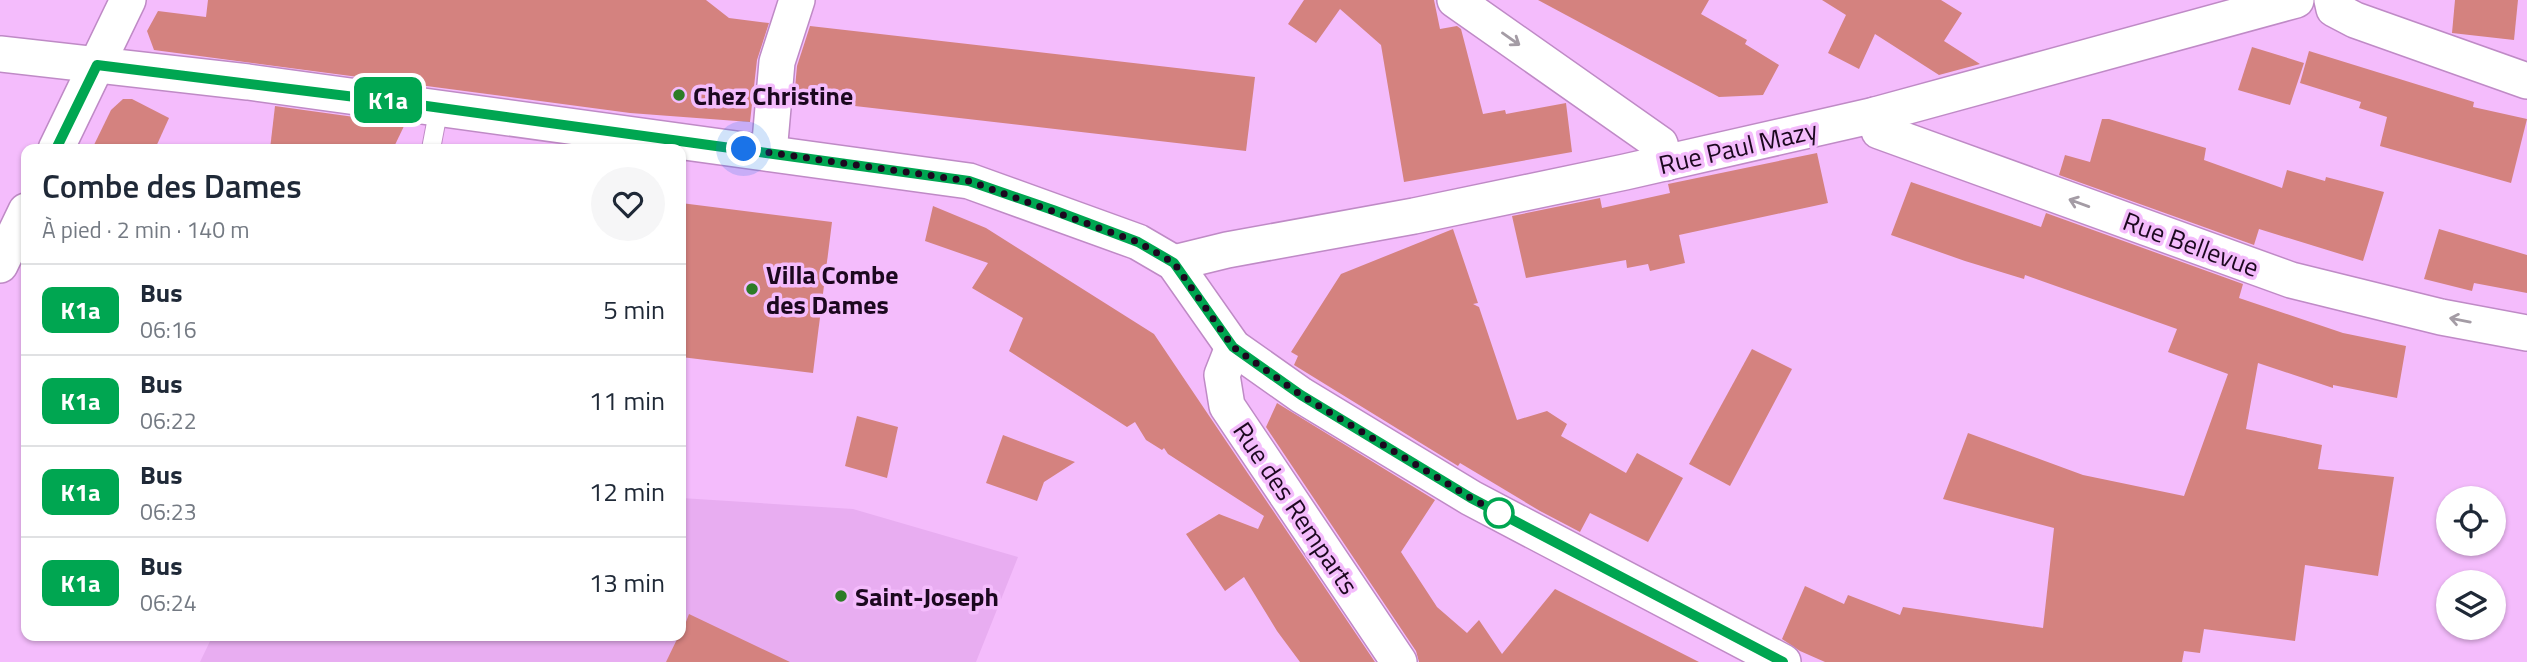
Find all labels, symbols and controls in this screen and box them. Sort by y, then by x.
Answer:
one-way arrow [1501,32,1520,46]
place label: Chez Christine [693,76,853,115]
line badge: K1a [348,77,428,123]
text: K1a [368,82,408,118]
marker: Chez Christine [671,87,687,103]
street label: Rue Paul Mazy [1655,110,1821,184]
your location [726,131,761,166]
text: Combe des Dames [42,161,302,211]
button: heart [591,167,665,241]
one-way arrow [2069,196,2091,209]
street label: Rue Bellevue [2118,201,2264,287]
text: À pied · 2 min · 140 m [42,212,249,247]
place label: Villa Combe des Dames [766,255,898,324]
text: Bus [140,273,182,312]
marker: Villa Combe des Dames [744,281,760,297]
text: 5 min [603,290,665,329]
text: K1a [61,292,100,328]
text: 06:16 [140,312,197,347]
one-way arrow [2449,313,2472,326]
text: Bus [140,364,182,403]
text: 11 min [589,381,665,420]
text: K1a [61,383,100,419]
text: 06:22 [140,403,197,438]
street label: Rue des Remparts [1224,414,1368,602]
text: Bus [140,455,182,494]
text: 12 min [589,472,665,511]
text: K1a [61,474,100,510]
map controls [2436,486,2506,640]
button: locate [2436,486,2506,556]
text: 06:23 [140,494,197,529]
unlabelled marker [1484,498,1514,528]
text: Bus [140,546,182,585]
text: 13 min [589,563,665,602]
text: K1a [61,565,100,601]
button: layers [2436,570,2506,640]
place label: Saint-Joseph [855,577,999,616]
text: 06:24 [140,585,197,620]
marker: Saint-Joseph [833,588,849,604]

